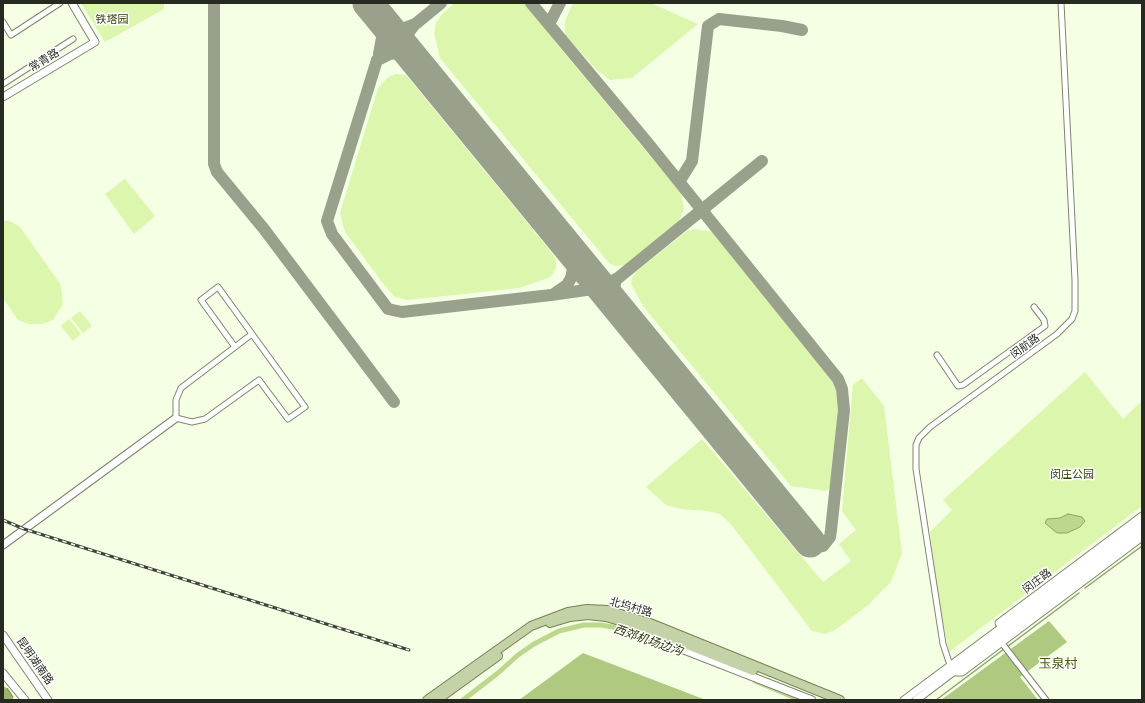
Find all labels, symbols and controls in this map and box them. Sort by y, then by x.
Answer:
park label: 铁塔园 [96,12,128,26]
street label: 常青路 [26,46,62,74]
street label: 闵航路 [1008,331,1042,361]
park label: 闵庄公园 [1050,467,1094,481]
street label: 闵庄路 [1020,566,1054,596]
street label: 北坞村路 [608,595,654,619]
water label: 西郊机场边沟 [612,621,684,659]
street label: 昆明湖南路 [14,635,56,687]
district label: 玉泉村 [1039,656,1077,672]

